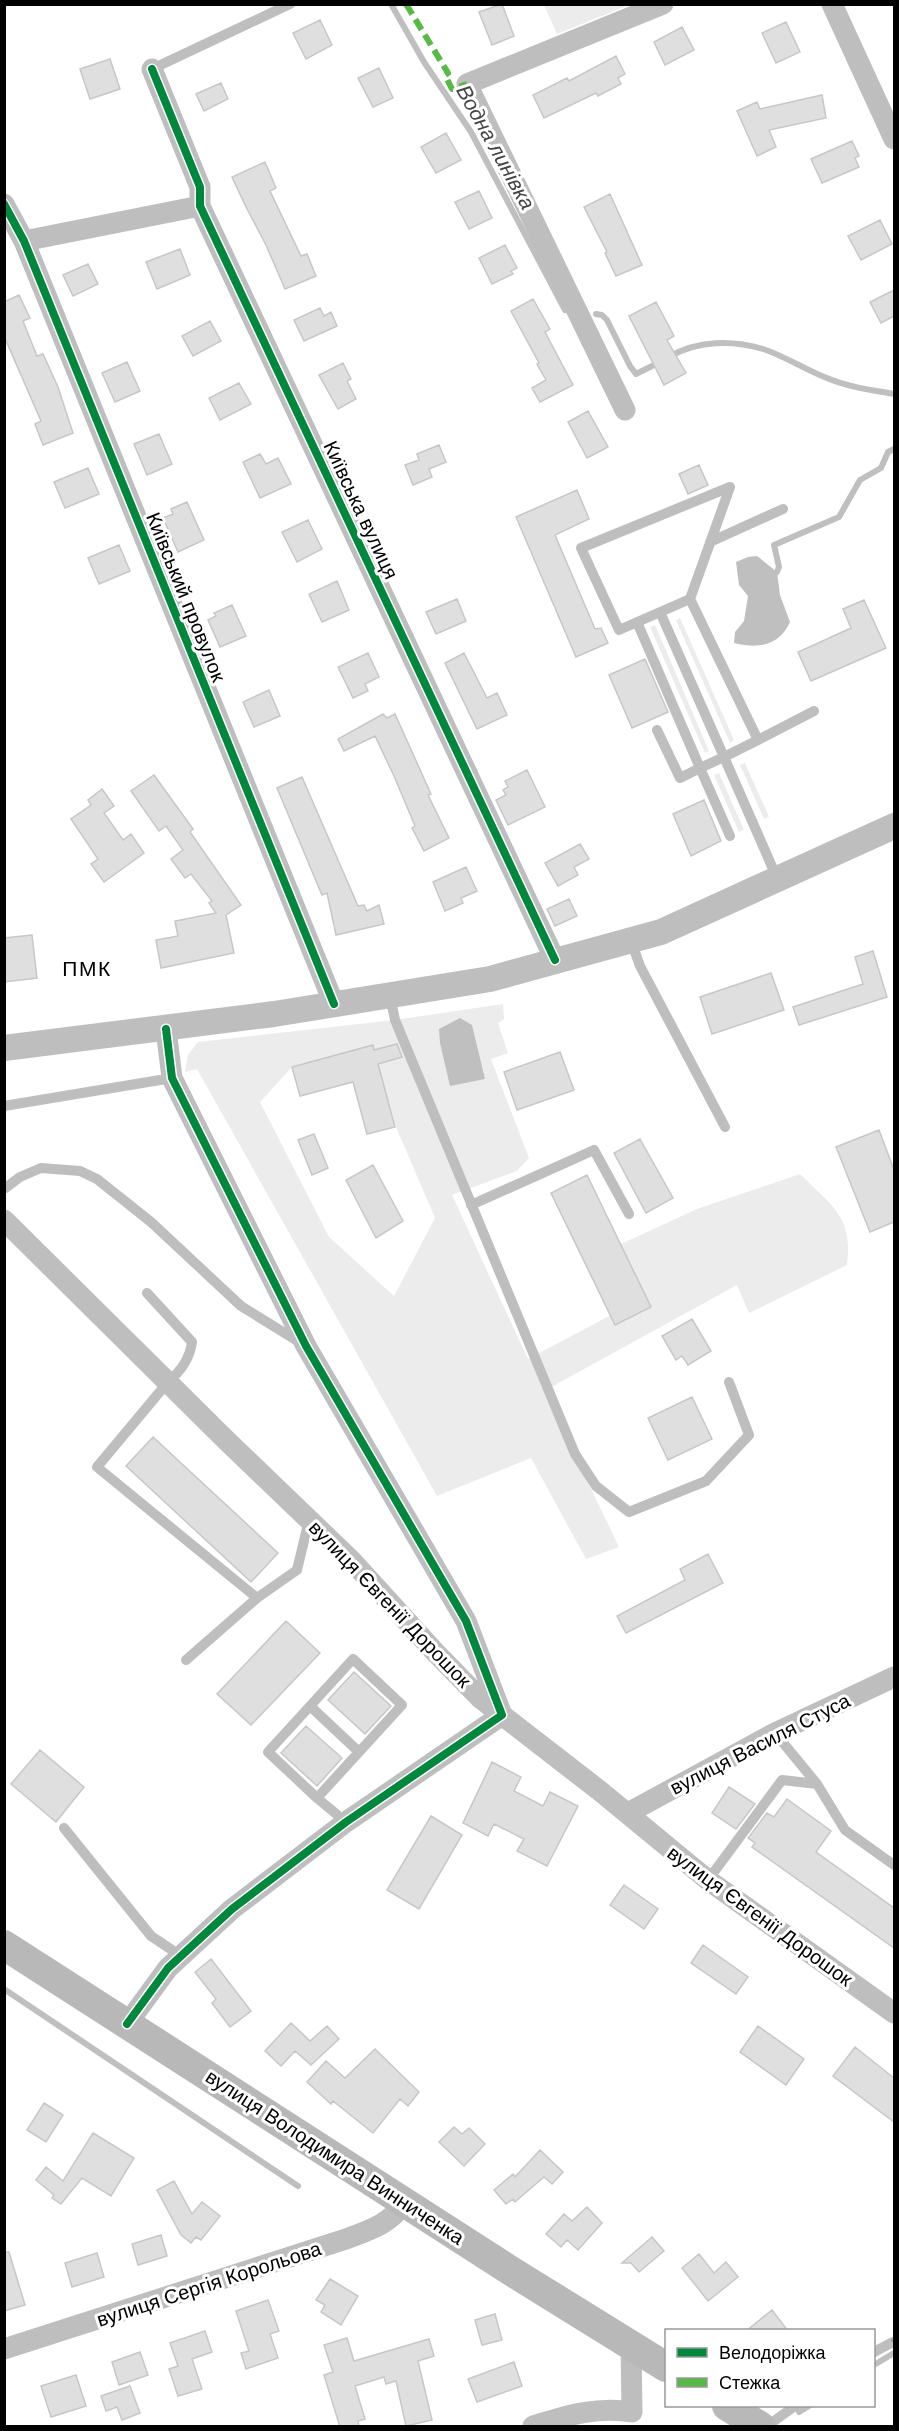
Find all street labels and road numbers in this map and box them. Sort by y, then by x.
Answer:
street label: Київська вулиця [319,437,403,583]
street label: Київський провулок [142,509,230,685]
street label: вулиця Євгенії Дорошок [305,1516,476,1692]
street label: вулиця Василя Стуса [666,1689,854,1799]
street label: вулиця Євгенії Дорошок [663,1842,857,1991]
street label: вулиця Володимира Винниченка [202,2065,469,2249]
street label: вулиця Сергія Корольова [94,2237,325,2331]

